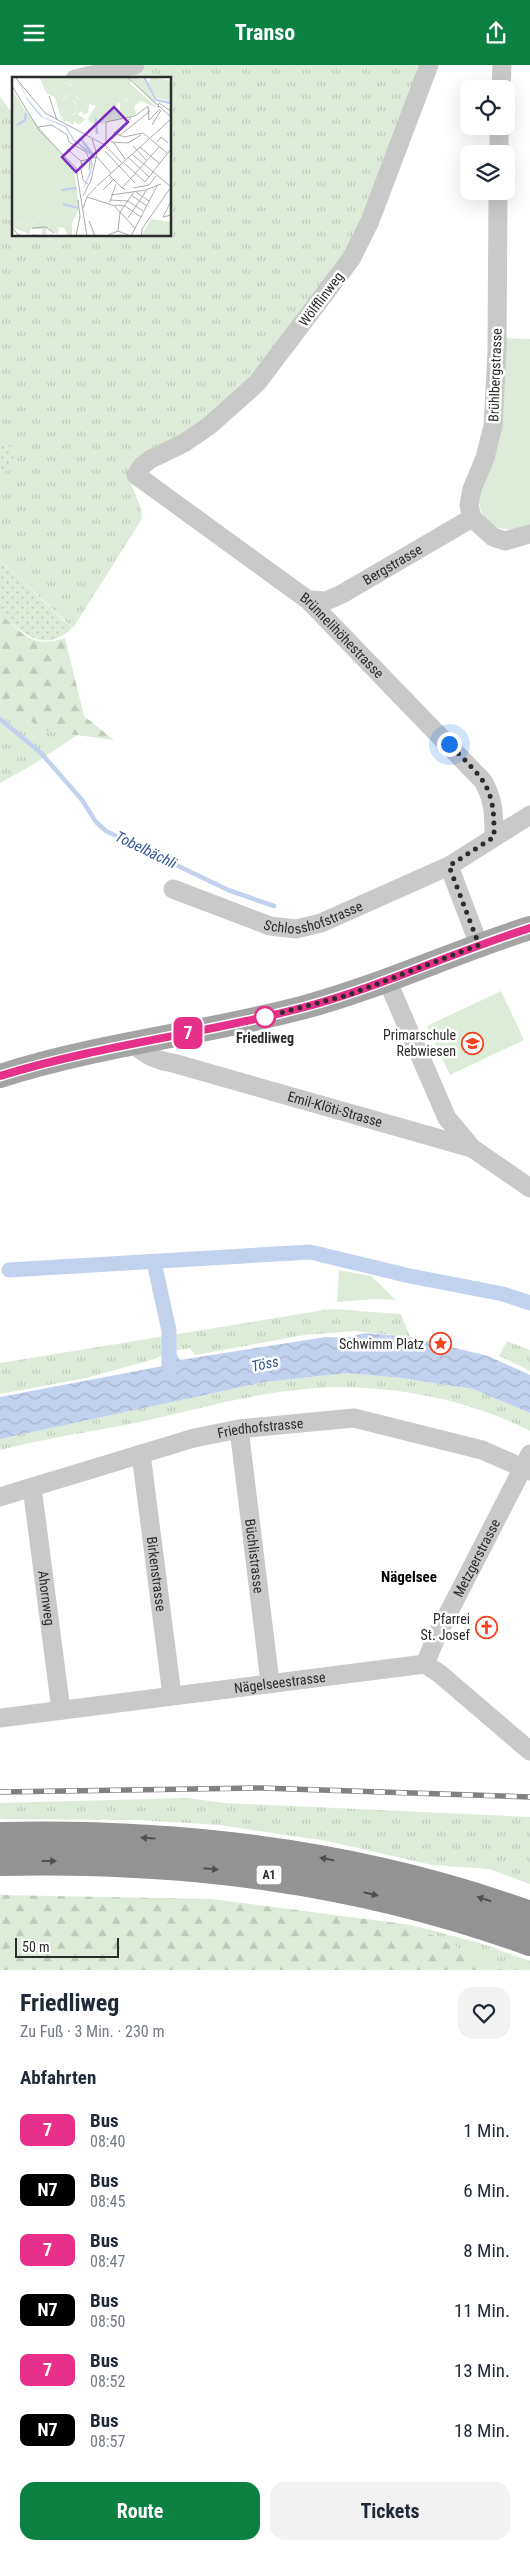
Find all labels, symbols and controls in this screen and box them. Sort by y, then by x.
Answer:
icon: menu [20,19,48,47]
icon: share [482,19,510,47]
text: Transo [235,20,295,45]
inset map [12,77,171,236]
map controls [460,80,515,200]
button: locate [460,80,515,135]
button: layers [460,145,515,200]
street label: Wölfflinweg [295,269,347,329]
street label: Brühlbergstrasse [485,327,505,422]
street label: Bergstrasse [360,541,425,588]
street label: Brünnelihöhestrasse [297,589,387,682]
your location [437,732,462,757]
water label: Tobelbächli [112,827,180,873]
street label: Schlosshofstrasse [262,897,365,937]
marker: Friedliweg [254,1006,276,1028]
line badge: 7 [172,1017,204,1049]
text: 7 [183,1022,193,1043]
place label: Primarschule Rebwiesen [383,1027,456,1059]
place label: Friedliweg [236,1030,294,1046]
school or university icon: Primarschule Rebwiesen [460,1031,484,1055]
street label: Emil-Klöti-Strasse [286,1088,385,1130]
place icon: Schwimm Platz [428,1332,452,1356]
place label: Schwimm Platz [339,1336,424,1352]
water label: Töss [250,1352,281,1376]
street label: Friedhofstrasse [216,1415,304,1441]
street label: Metzgerstrasse [450,1516,503,1600]
street label: Büchlistrasse [242,1518,267,1595]
street label: Birkenstrasse [144,1536,169,1613]
district label: Nägelsee [381,1568,437,1586]
street label: Ahornweg [35,1570,58,1627]
place label: Pfarrei St. Josef [421,1611,471,1643]
church icon: Pfarrei St. Josef [474,1615,498,1639]
street label: Nägelseestrasse [233,1669,327,1696]
one-way arrow [140,1833,156,1841]
one-way arrow [318,1854,334,1862]
one-way arrow [41,1857,57,1865]
one-way arrow [203,1865,219,1873]
road number: A1 [256,1865,282,1885]
one-way arrow [364,1890,379,1898]
one-way arrow [476,1894,491,1902]
scale bar [15,1935,119,1958]
text: 50 m [22,1939,50,1955]
button: heart [458,1987,510,2039]
text: Friedliweg [20,1989,119,2017]
text: Zu Fuß · 3 Min. · 230 m [20,2022,164,2041]
text: Abfahrten [20,2066,96,2089]
text: Bus [90,2109,119,2132]
text: 7 [43,2119,52,2140]
text: 1 Min. [463,2119,510,2142]
text: 08:40 [90,2132,125,2151]
text: Bus [90,2169,119,2192]
text: N7 [37,2179,58,2200]
text: 6 Min. [463,2179,510,2202]
text: 08:45 [90,2192,125,2211]
text: Bus [90,2229,119,2252]
text: 7 [43,2239,52,2260]
text: 8 Min. [463,2239,510,2262]
text: 08:47 [90,2252,125,2271]
text: Bus [90,2289,119,2312]
text: N7 [37,2299,58,2320]
text: 11 Min. [454,2299,510,2322]
text: 08:50 [90,2312,125,2331]
text: Bus [90,2349,119,2372]
text: 7 [43,2359,52,2380]
text: 13 Min. [454,2359,510,2382]
text: 08:52 [90,2372,125,2391]
text: Bus [90,2409,119,2432]
text: N7 [37,2419,58,2440]
text: 18 Min. [454,2419,510,2442]
text: 08:57 [90,2432,125,2451]
button: Route [20,2482,260,2540]
button: Tickets [270,2482,510,2540]

